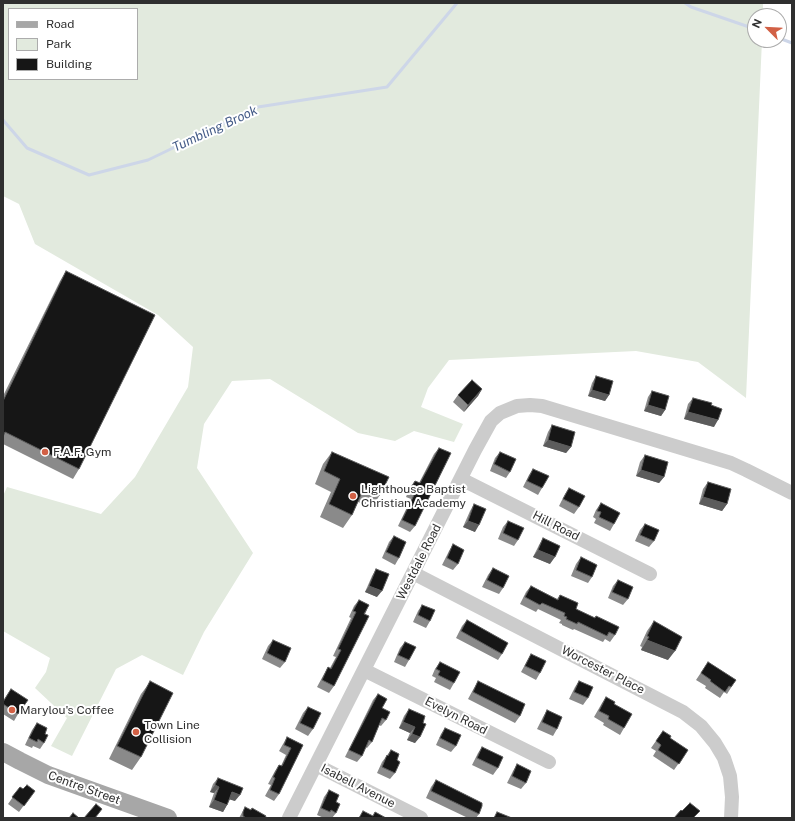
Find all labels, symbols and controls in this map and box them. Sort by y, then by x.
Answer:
legend [8,8,138,80]
north arrow [747,8,787,48]
text: Road [46,17,74,31]
text: N [750,17,764,30]
text: Park [46,37,72,51]
text: Building [46,57,92,71]
water label: Tumbling Brook [170,103,260,155]
place label: F.A.F. Gym [53,445,111,459]
marker: F.A.F. Gym [40,447,50,457]
place label: Lighthouse Baptist Christian Academy [361,482,466,510]
marker: Lighthouse Baptist Christian Academy [348,491,358,501]
street label: Hill Road [530,508,582,544]
street label: Westdale Road [394,522,444,602]
street label: Worcester Place [559,643,647,697]
street label: Evelyn Road [422,694,490,738]
place label: Marylou's Coffee [20,703,114,717]
marker: Marylou's Coffee [7,705,17,715]
place label: Town Line Collision [144,718,200,746]
marker: Town Line Collision [131,727,141,737]
street label: Isabell Avenue [319,761,397,811]
street label: Centre Street [46,768,122,808]

